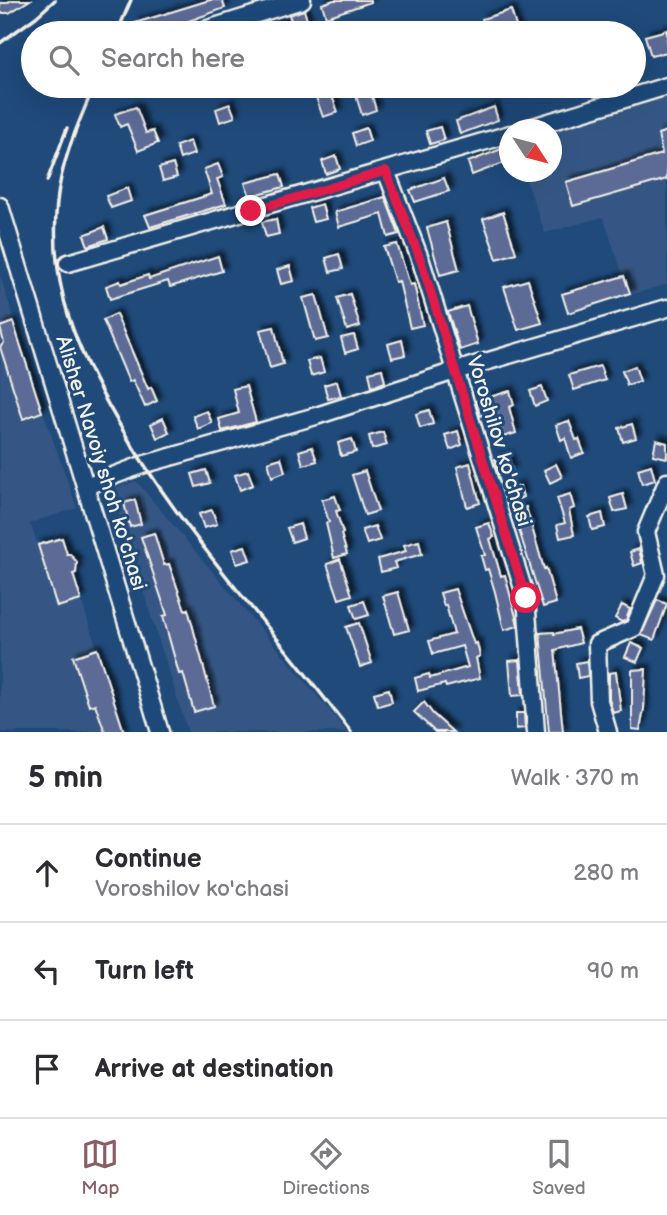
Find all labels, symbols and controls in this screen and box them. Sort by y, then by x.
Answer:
search box [21,21,646,98]
icon: search [45,41,83,79]
text: Search here [101,44,245,75]
north arrow [499,119,562,182]
route end [235,195,266,226]
street label: Alisher Navoiy shoh ko'chasi [50,332,152,594]
street label: Voroshilov ko'chasi [461,353,537,529]
route start [510,582,541,613]
text: 5 min [28,760,103,796]
text: Walk · 370 m [511,764,639,792]
text: Continue [95,844,202,875]
icon: ahead [28,854,66,892]
text: 280 m [573,859,639,887]
text: Voroshilov ko'chasi [95,875,289,903]
icon: left [28,952,66,990]
text: Turn left [95,956,194,987]
text: 90 m [587,957,639,985]
icon: arrive [28,1050,66,1088]
text: Arrive at destination [95,1054,334,1085]
tab: Map [81,1135,120,1200]
tab: Directions [282,1135,370,1200]
tab: Saved [532,1135,586,1200]

